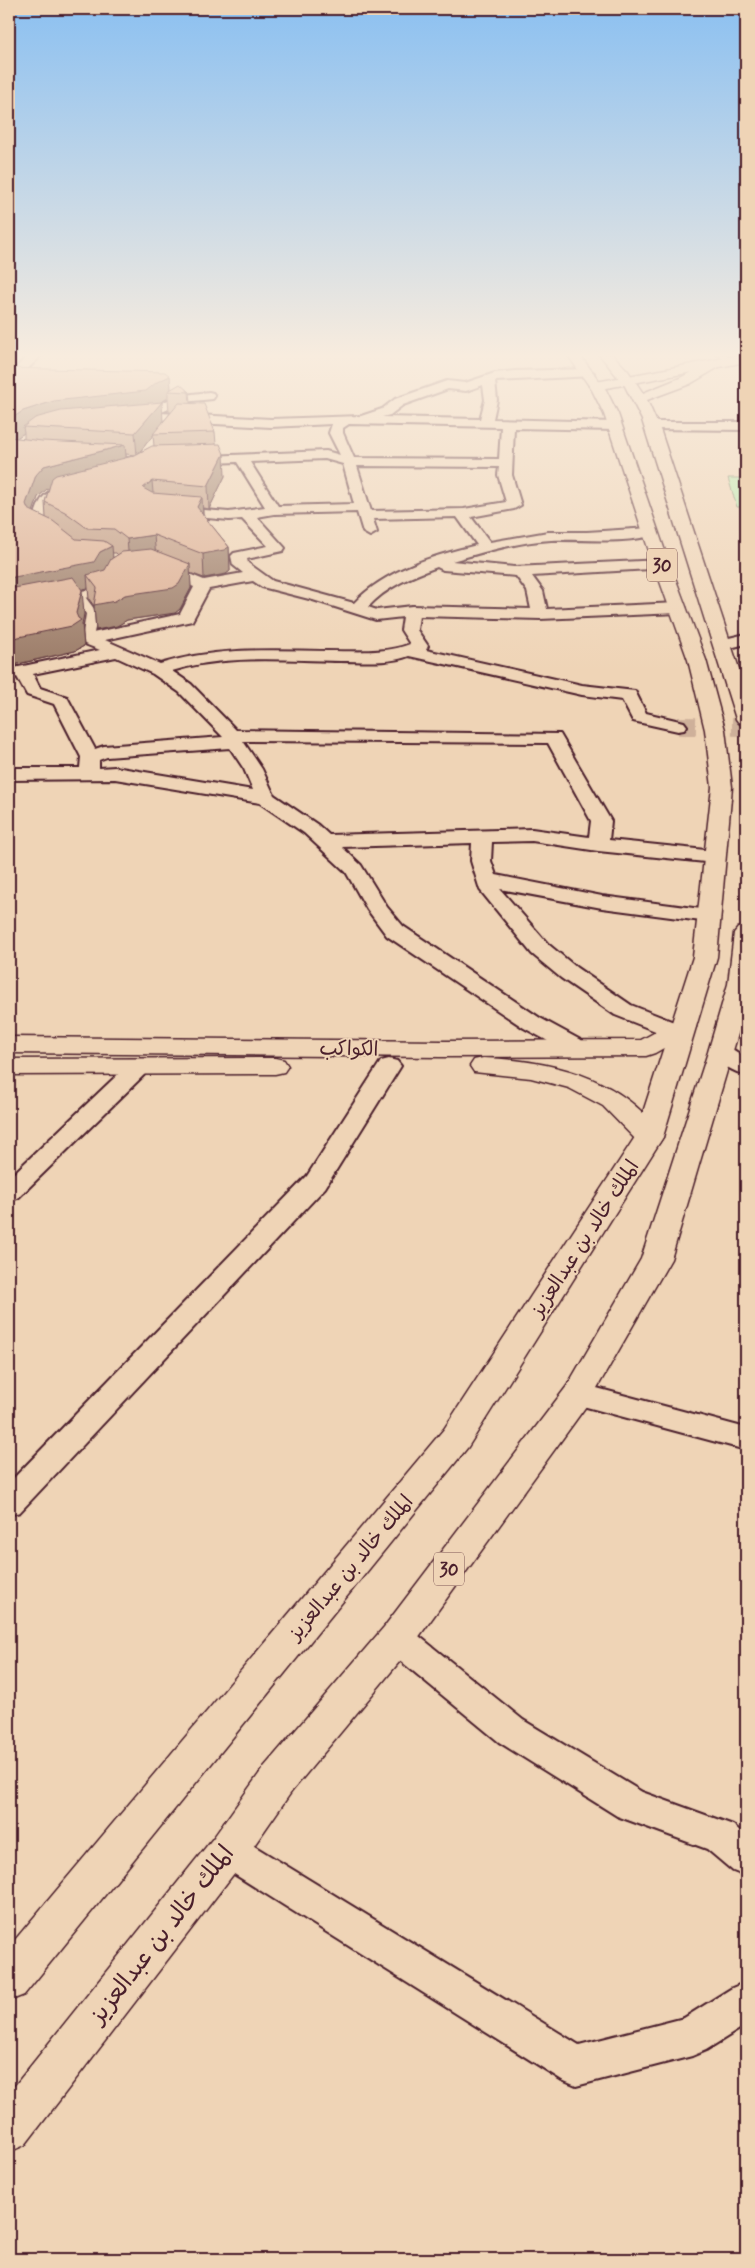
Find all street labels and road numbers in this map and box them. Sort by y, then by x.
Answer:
road number: 30 [647,548,677,582]
street label: الكواكب [319,1035,379,1064]
street label: الملك خالد بن عبدالعزيز [523,1155,646,1324]
street label: الملك خالد بن عبدالعزيز [281,1490,420,1648]
road number: 30 [434,1552,464,1586]
street label: الملك خالد بن عبدالعزيز [81,1839,242,2032]

